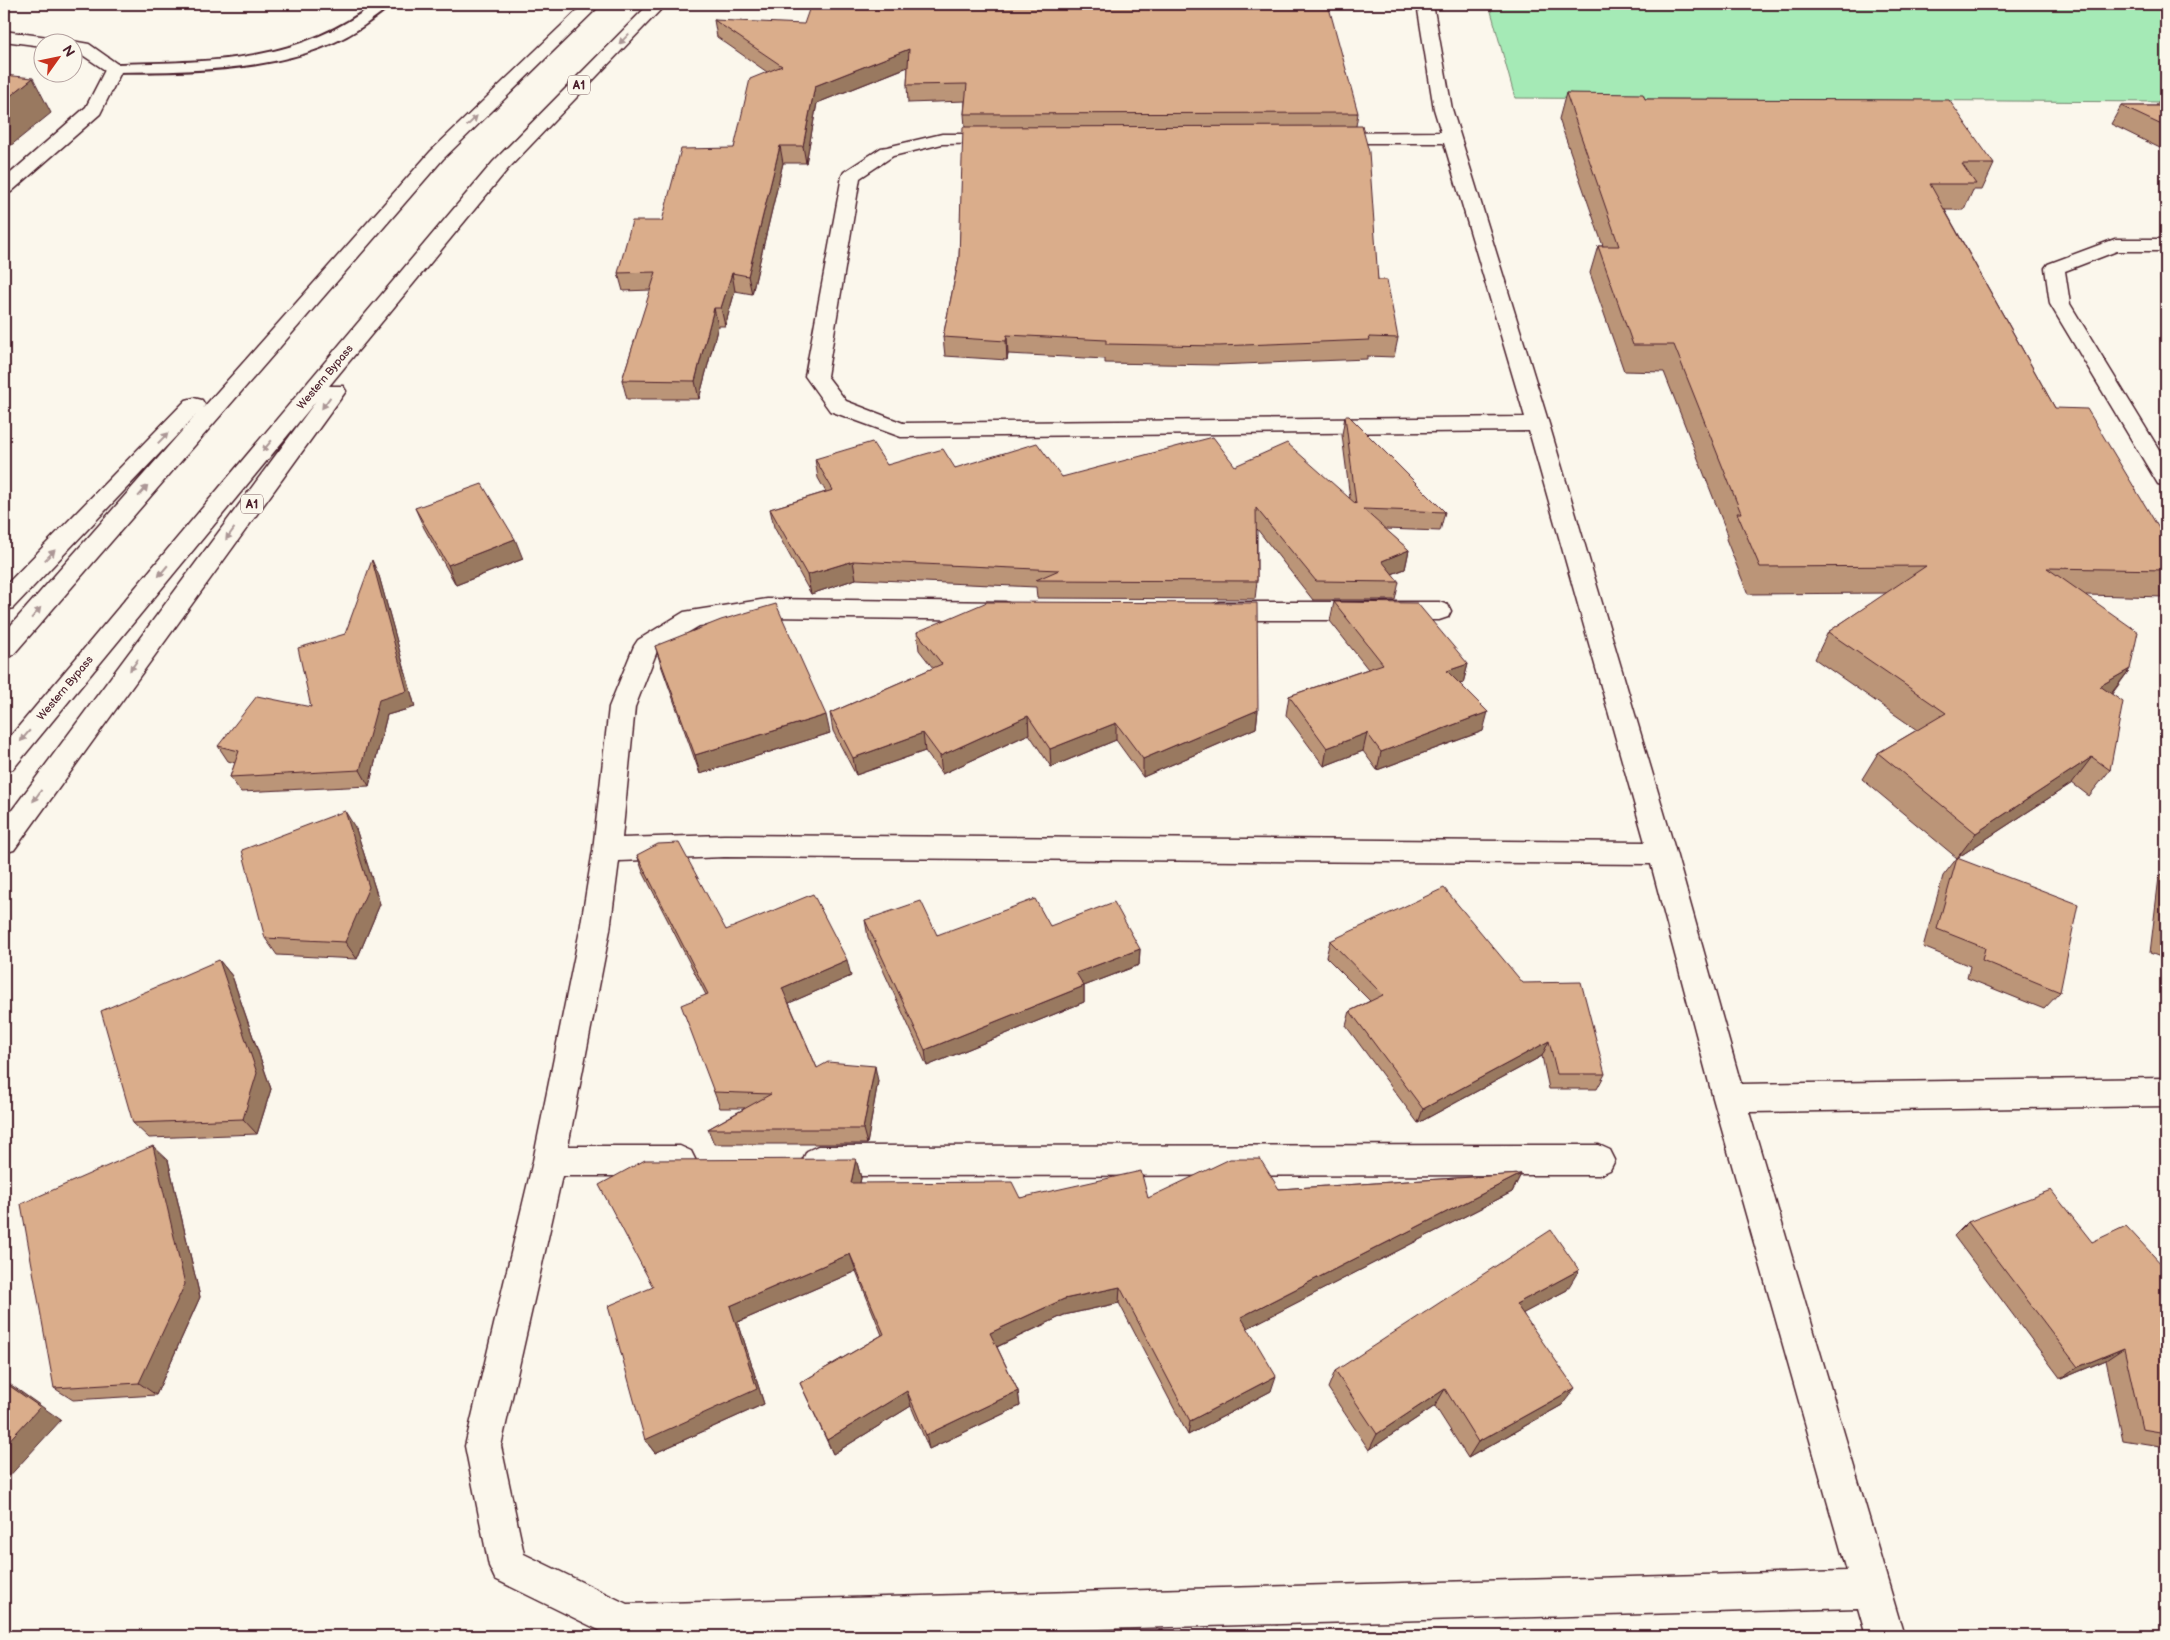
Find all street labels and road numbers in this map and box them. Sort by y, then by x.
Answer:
road number: A1 [568,76,590,94]
street label: Western Bypass [294,342,356,412]
road number: A1 [241,494,263,514]
street label: Western Bypass [34,653,96,723]

